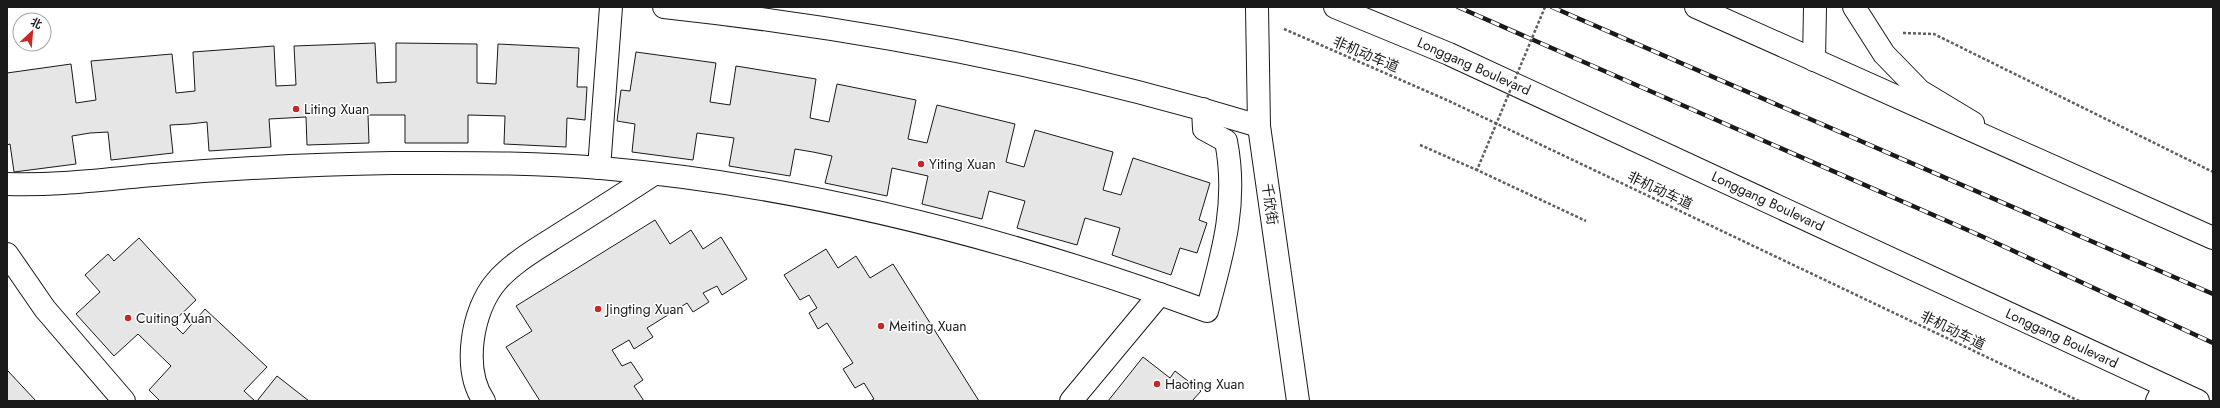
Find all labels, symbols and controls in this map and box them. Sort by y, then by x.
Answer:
north arrow [12,12,52,52]
text: 北 [28,13,45,33]
street label: 非机动车道 [1330,31,1402,77]
street label: Longgang Boulevard [1414,32,1534,100]
place label: Liting Xuan [304,99,369,119]
marker: Liting Xuan [291,104,301,114]
place label: Yiting Xuan [929,154,996,174]
marker: Yiting Xuan [916,159,926,169]
street label: 非机动车道 [1624,166,1696,214]
street label: Longgang Boulevard [1708,166,1828,236]
street label: 千欣街 [1257,182,1283,226]
place label: Jingting Xuan [604,299,684,319]
street label: Longgang Boulevard [2002,303,2122,373]
marker: Jingting Xuan [593,304,603,314]
street label: 非机动车道 [1917,306,1989,354]
place label: Cuiting Xuan [136,308,212,328]
marker: Cuiting Xuan [123,313,133,323]
place label: Meiting Xuan [889,316,967,336]
marker: Meiting Xuan [876,321,886,331]
place label: Haoting Xuan [1165,374,1245,394]
marker: Haoting Xuan [1152,379,1162,389]

